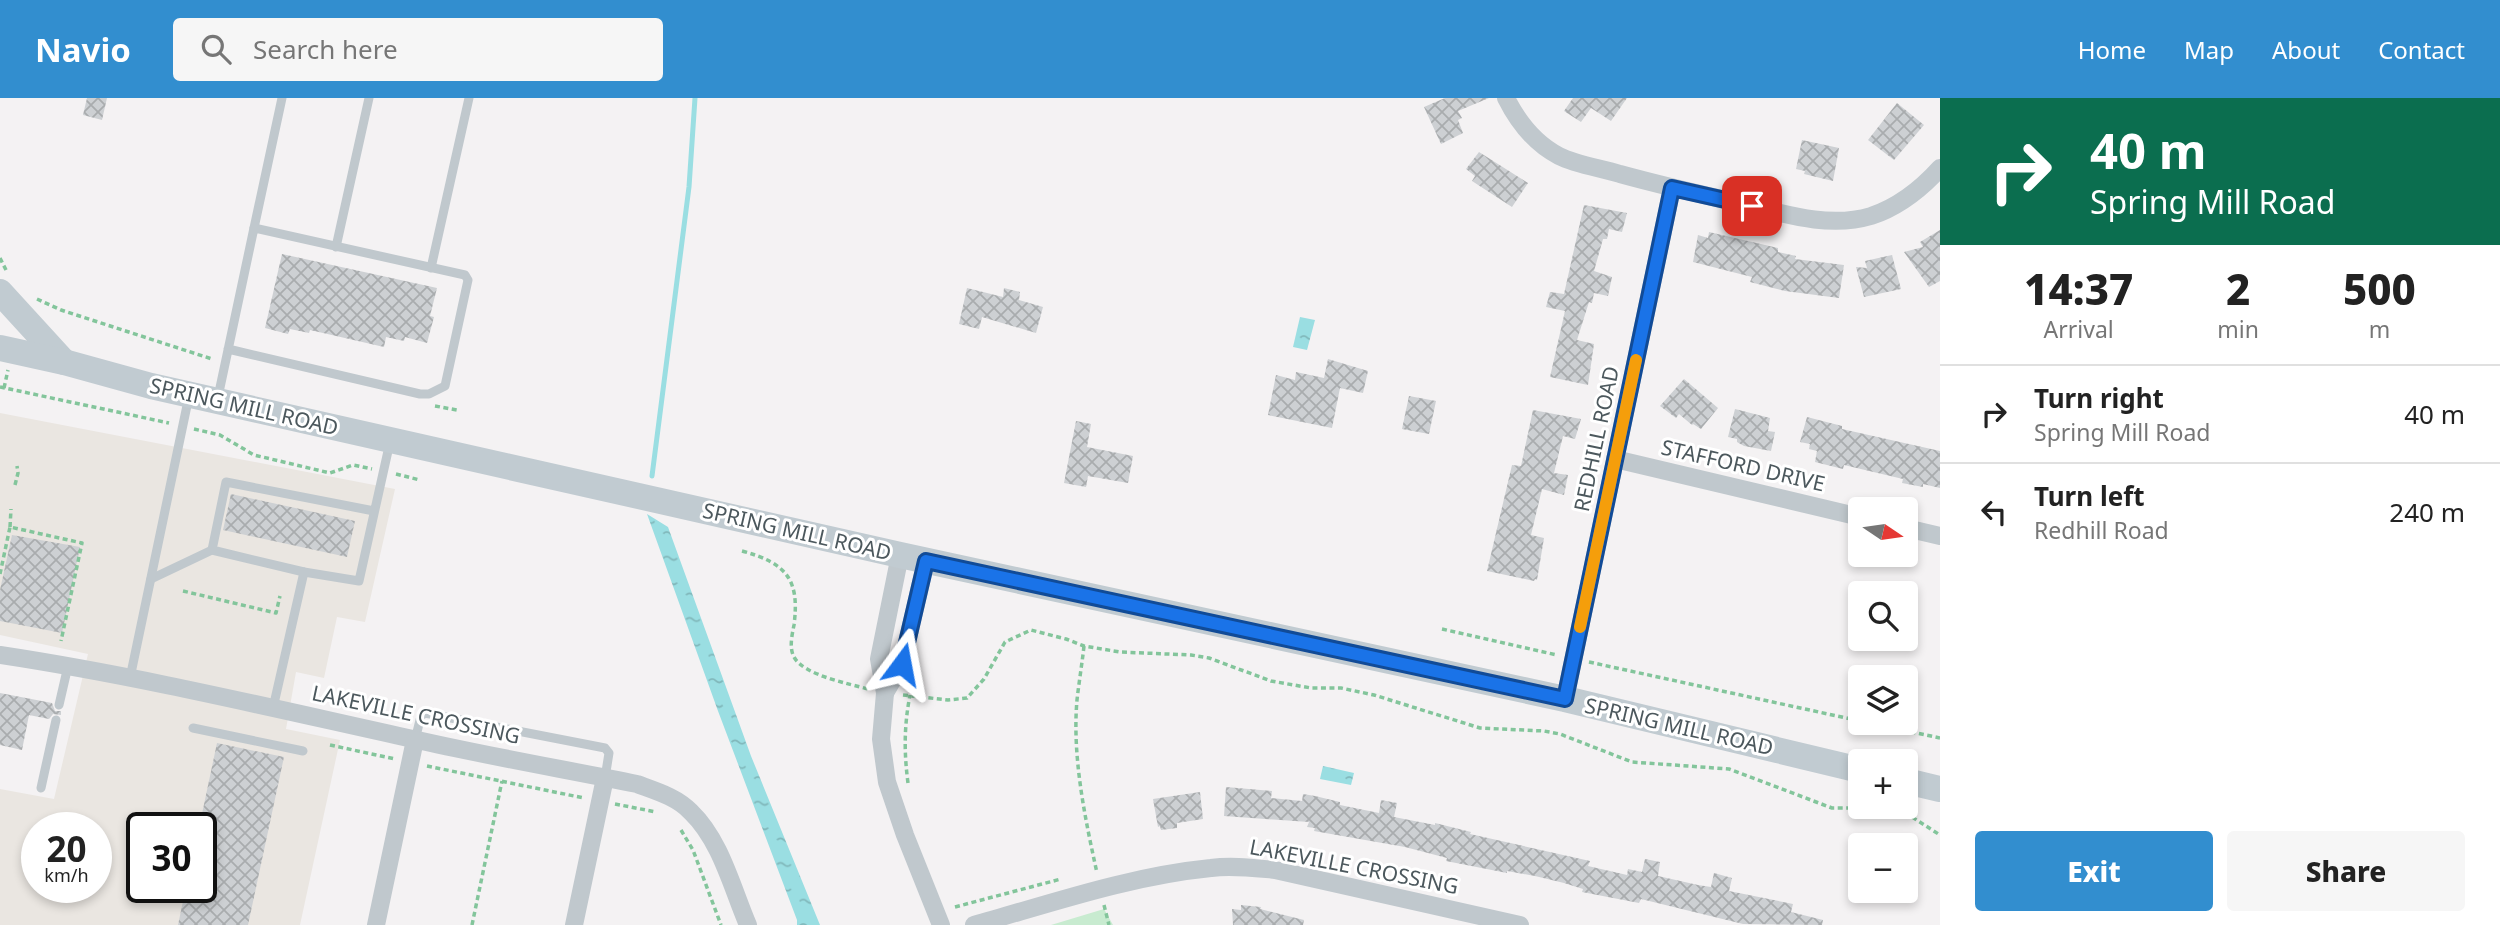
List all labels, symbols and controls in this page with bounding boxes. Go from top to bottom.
search box [173,18,663,81]
text: Navio [35,27,131,72]
icon: search [197,30,235,68]
text: Search here [253,31,398,67]
text: Home [2078,33,2146,66]
text: Map [2184,33,2234,66]
text: About [2272,33,2340,66]
text: Contact [2378,33,2465,66]
text: 40 m [2090,117,2207,183]
icon: right [1975,126,2066,217]
pin [1722,176,1782,236]
text: Spring Mill Road [2090,180,2336,223]
icon: arrive [1733,187,1771,225]
text: 14:37 [2024,260,2133,317]
text: 2 [2226,260,2250,317]
text: 500 [2343,260,2416,317]
text: Arrival [2044,313,2114,345]
text: min [2217,313,2259,345]
text: m [2369,313,2390,345]
street label: REDHILL ROAD [1567,363,1625,514]
street label: SPRING MILL ROAD [147,371,341,441]
text: Turn right [2034,380,2164,416]
icon: right [1975,395,2013,433]
text: 40 m [2404,396,2465,432]
text: Spring Mill Road [2034,416,2210,448]
street label: STAFFORD DRIVE [1659,433,1828,497]
text: Turn left [2034,478,2145,514]
icon: left [1975,493,2013,531]
text: 240 m [2389,494,2465,530]
street label: SPRING MILL ROAD [700,496,894,566]
north arrow [1848,497,1918,567]
map controls [1848,497,1918,903]
text: Redhill Road [2034,514,2169,546]
button: search [1848,581,1918,651]
position arrow [865,627,939,701]
button: layers [1848,665,1918,735]
street label: LAKEVILLE CROSSING [310,678,523,750]
street label: SPRING MILL ROAD [1582,691,1776,761]
button: + [1848,749,1918,819]
speed limit sign: 30 [126,812,217,903]
text: 20 [46,825,87,872]
button: Exit [1975,831,2213,911]
button: Share [2227,831,2465,911]
street label: LAKEVILLE CROSSING [1247,832,1461,900]
button: − [1848,833,1918,903]
text: km/h [44,863,89,887]

